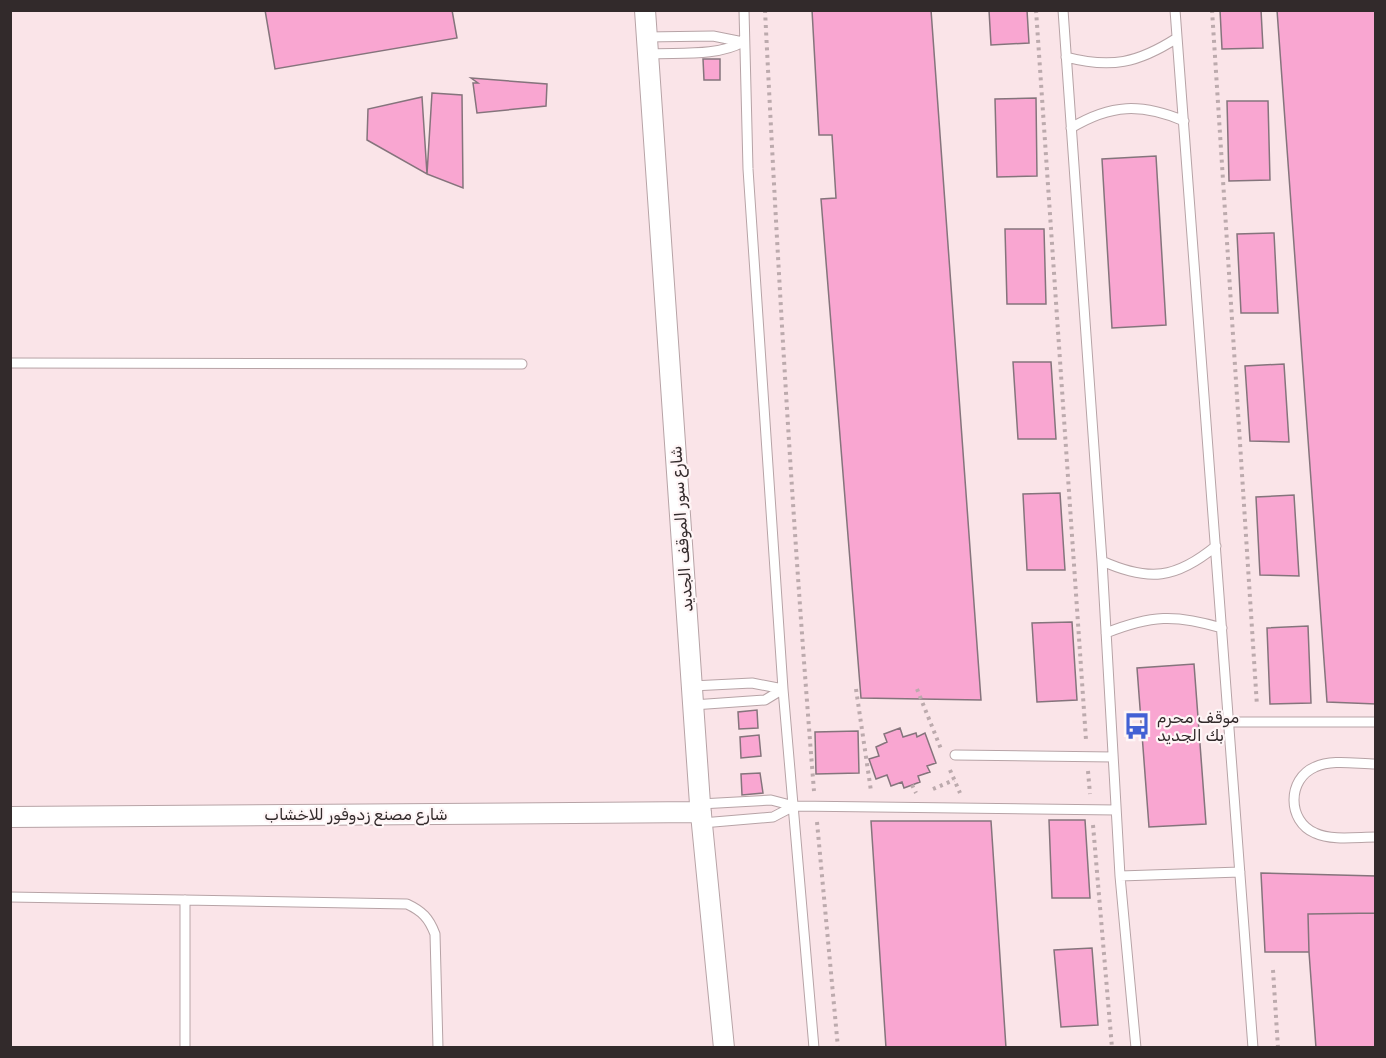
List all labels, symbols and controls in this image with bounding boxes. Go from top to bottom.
street label: شارع سور الموقف الجديد [666,445,699,613]
place label: موقف محرم بك الجديد [1157,708,1239,745]
bus stop icon: موقف محرم بك الجديد [1122,711,1152,741]
street label: شارع مصنع زدوفور للاخشاب [264,805,448,826]

